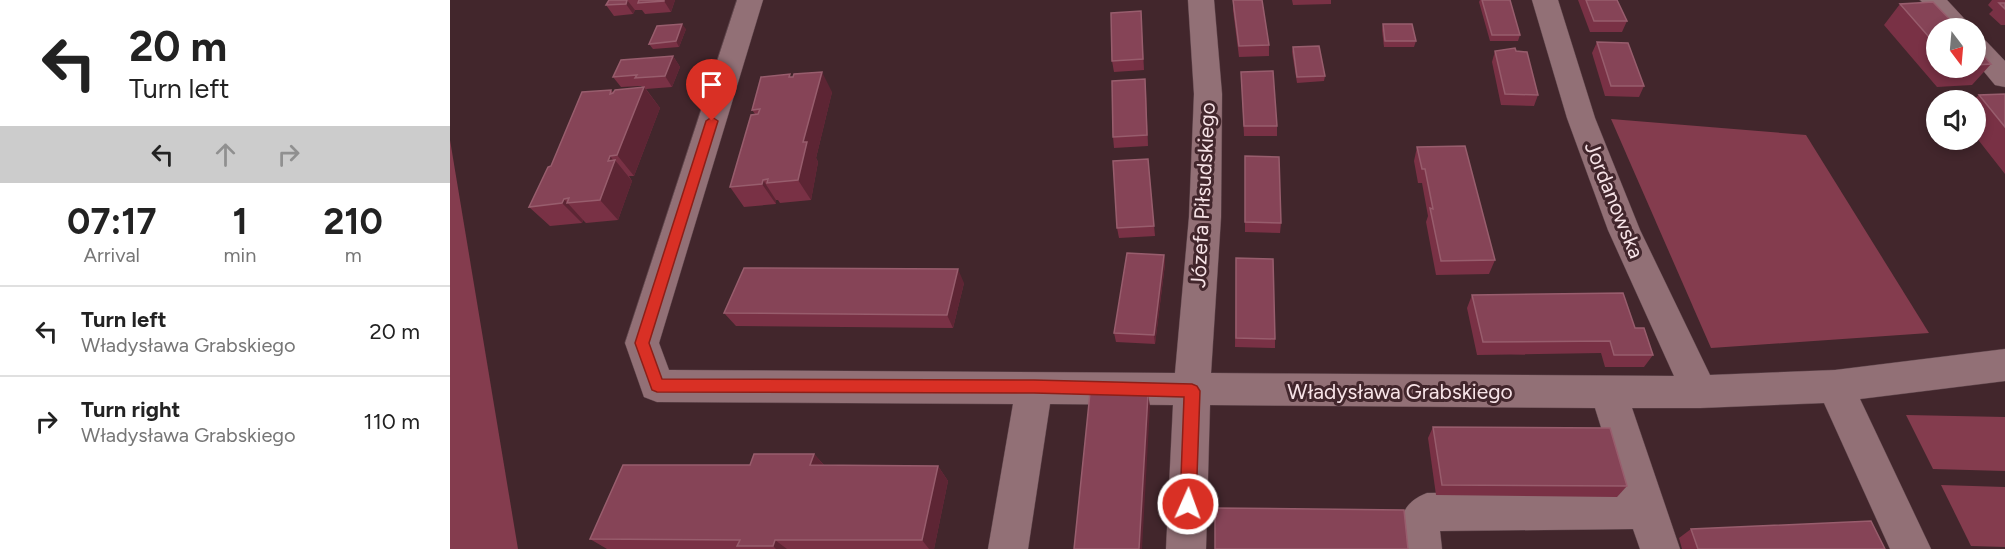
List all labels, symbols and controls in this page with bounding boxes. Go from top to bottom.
north arrow [1926,18,1986,78]
map controls [1926,18,1986,150]
text: 20 m [129,21,227,72]
icon: left [30,24,108,102]
pin [686,59,737,121]
icon: arrive [695,68,728,101]
text: Turn left [129,72,229,105]
button: sound [1926,90,1986,150]
street label: Józefa Piłsudskiego [1185,101,1220,288]
icon: left [146,138,179,171]
icon: ahead [209,138,242,171]
icon: right [272,138,305,171]
street label: Jordanowska [1580,138,1649,262]
text: 07:17 [67,200,156,243]
text: 1 [232,200,248,243]
text: 210 [324,200,383,243]
text: Arrival [84,243,140,267]
text: min [224,243,256,267]
text: m [345,243,362,267]
text: Turn left [81,306,167,333]
icon: left [30,315,63,348]
text: 20 m [369,318,420,345]
text: Władysława Grabskiego [81,333,296,357]
street label: Władysława Grabskiego [1287,379,1513,404]
text: Turn right [81,396,180,423]
icon: right [30,405,63,438]
text: 110 m [364,408,420,435]
text: Władysława Grabskiego [81,423,296,447]
position arrow [1156,472,1220,536]

